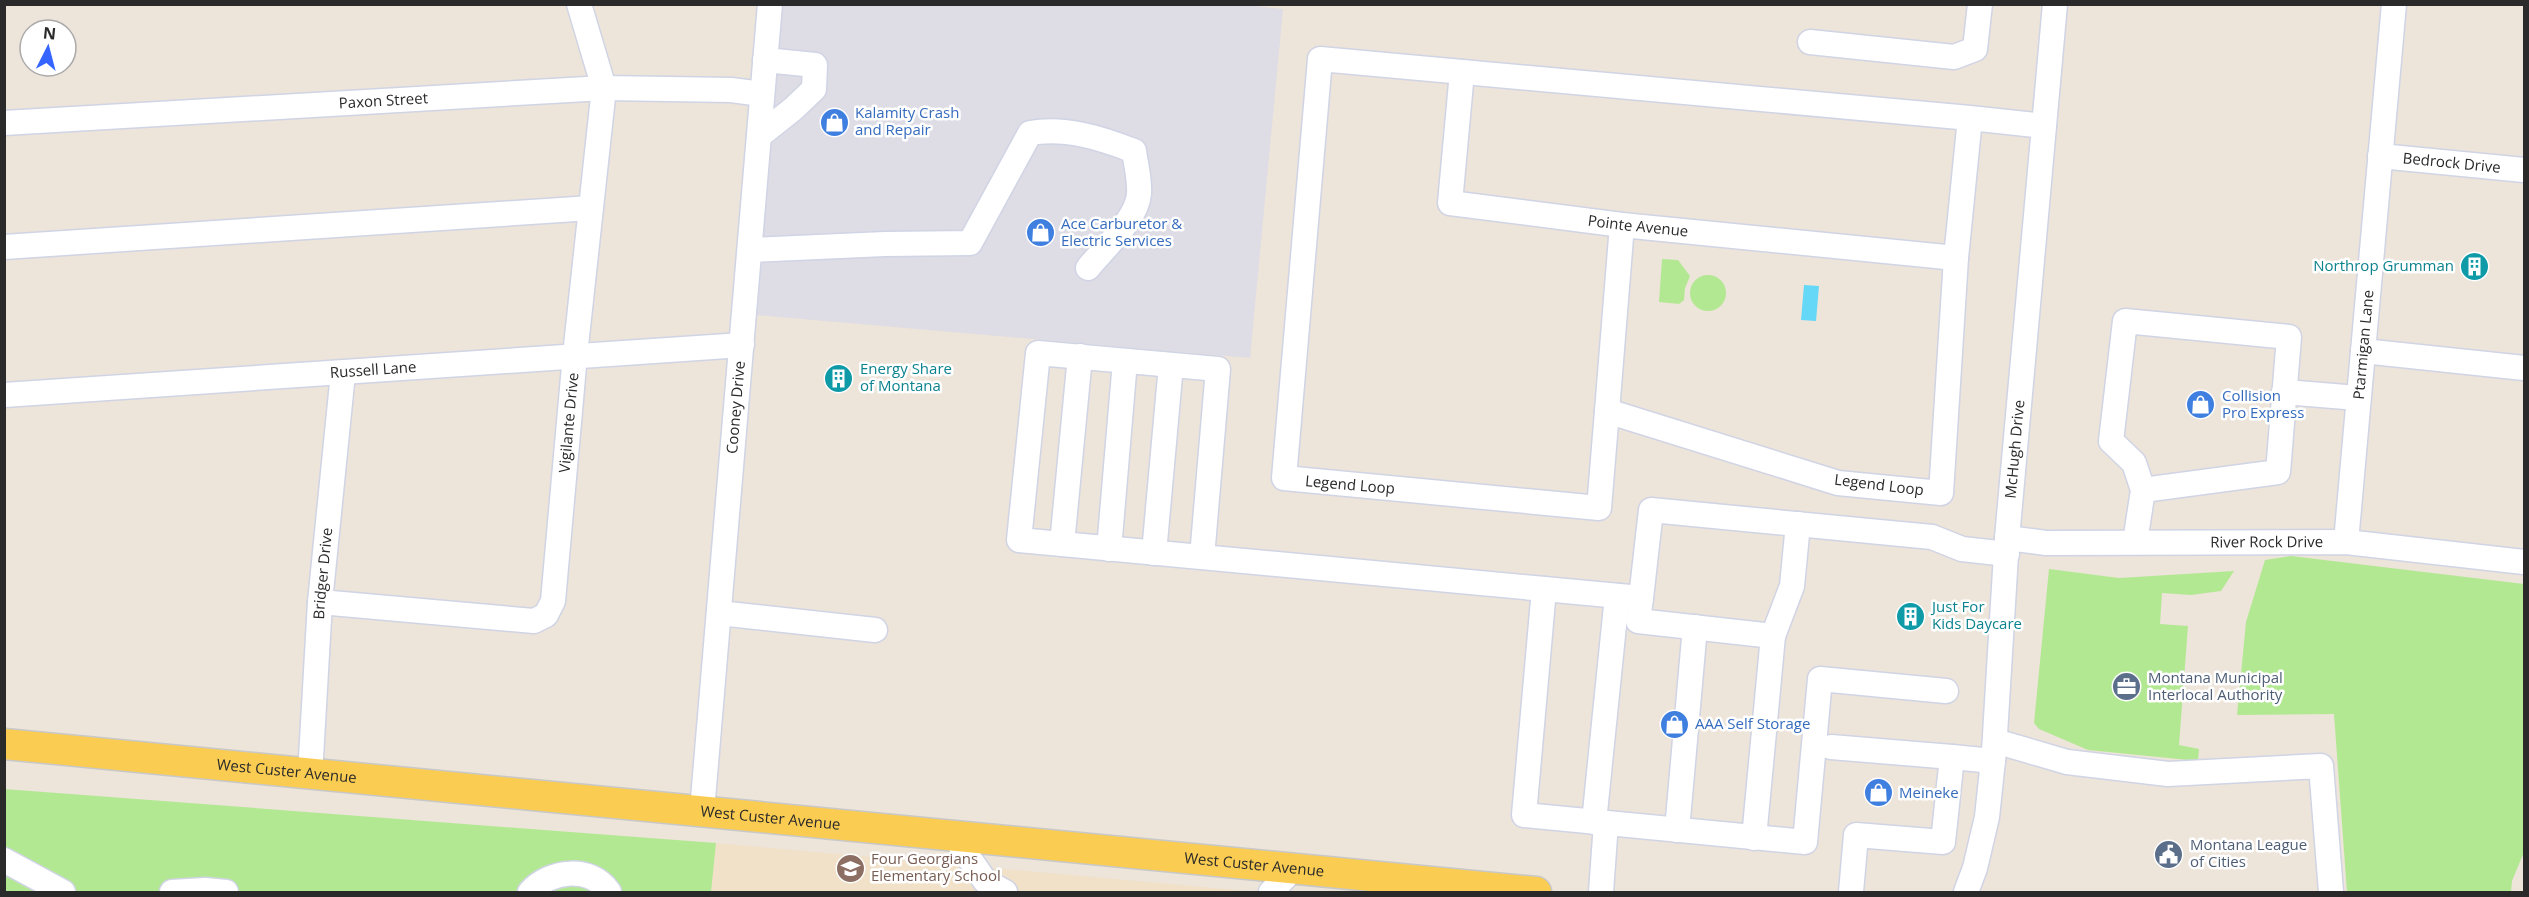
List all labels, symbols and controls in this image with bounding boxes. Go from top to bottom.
north arrow [18,18,78,78]
text: N [42,21,57,45]
street label: Paxon Street [338,87,428,112]
place label: Kalamity Crash and Repair [855,102,959,139]
shop icon: Kalamity Crash and Repair [818,106,850,138]
street label: Bedrock Drive [2402,147,2502,177]
street label: Pointe Avenue [1587,210,1689,241]
place label: Ace Carburetor & Electric Services [1061,213,1182,250]
shop icon: Ace Carburetor & Electric Services [1024,217,1056,249]
building icon: Northrop Grumman [2459,250,2491,282]
place label: Northrop Grumman [2313,255,2454,275]
street label: Ptarmigan Lane [2348,289,2377,400]
street label: Russell Lane [329,356,417,382]
place label: Energy Share of Montana [860,358,952,395]
street label: Cooney Drive [721,360,749,455]
building icon: Energy Share of Montana [823,362,855,394]
street label: Vigilante Drive [554,372,582,473]
place label: Collision Pro Express [2222,385,2304,422]
shop icon: Collision Pro Express [2185,389,2217,421]
street label: McHugh Drive [2000,399,2028,499]
street label: Legend Loop [1833,469,1925,499]
street label: Legend Loop [1304,470,1396,498]
street label: Bridger Drive [308,526,336,620]
street label: River Rock Drive [2210,531,2323,551]
place label: Just For Kids Daycare [1930,596,2022,633]
building icon: Just For Kids Daycare [1895,600,1927,632]
place label: Montana Municipal Interlocal Authority [2148,667,2283,704]
office icon: Montana Municipal Interlocal Authority [2111,671,2143,703]
shop icon: AAA Self Storage [1658,708,1690,740]
place label: AAA Self Storage [1695,713,1810,733]
street label: West Custer Avenue [216,754,358,787]
shop icon: Meineke [1862,777,1894,809]
place label: Meineke [1899,782,1959,802]
street label: West Custer Avenue [700,800,841,834]
place label: Montana League of Cities [2190,834,2307,871]
public building icon: Montana League of Cities [2153,838,2185,870]
street label: West Custer Avenue [1183,847,1325,880]
place label: Four Georgians Elementary School [871,848,1001,885]
school or university icon: Four Georgians Elementary School [834,852,866,884]

